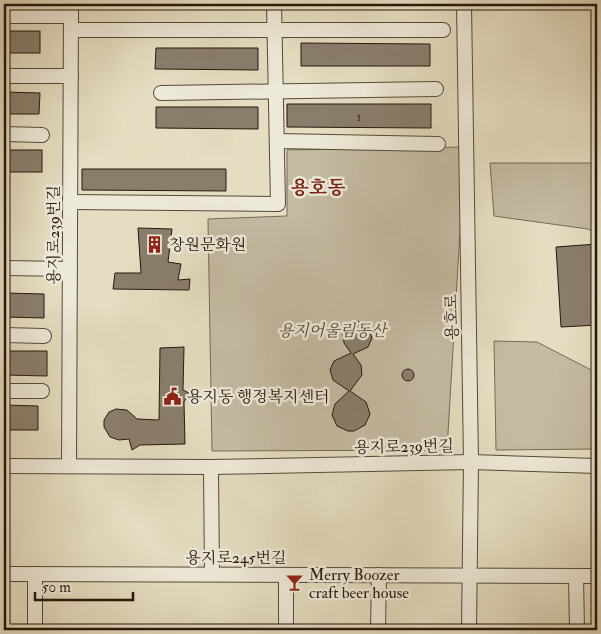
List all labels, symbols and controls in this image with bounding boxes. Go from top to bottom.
house number: 1 [357,108,362,125]
district label: 용호동 [290,176,346,200]
street label: 용지로239번길 [44,185,64,285]
building icon: 창원문화원 [145,234,165,254]
place label: 창원문화원 [169,235,246,255]
street label: 용호로 [442,293,462,340]
park label: 용지어울림동산 [278,321,389,341]
public building icon: 용지동 행정복지센터 [163,386,183,406]
place label: 용지동 행정복지센터 [187,387,329,407]
street label: 용지로239번길 [354,436,454,458]
street label: 용지로245번길 [185,548,287,568]
place label: Merry Boozer craft beer house [309,565,409,603]
scale bar [35,569,132,601]
bar icon: Merry Boozer craft beer house [285,573,305,593]
text: 50 m [42,578,71,597]

